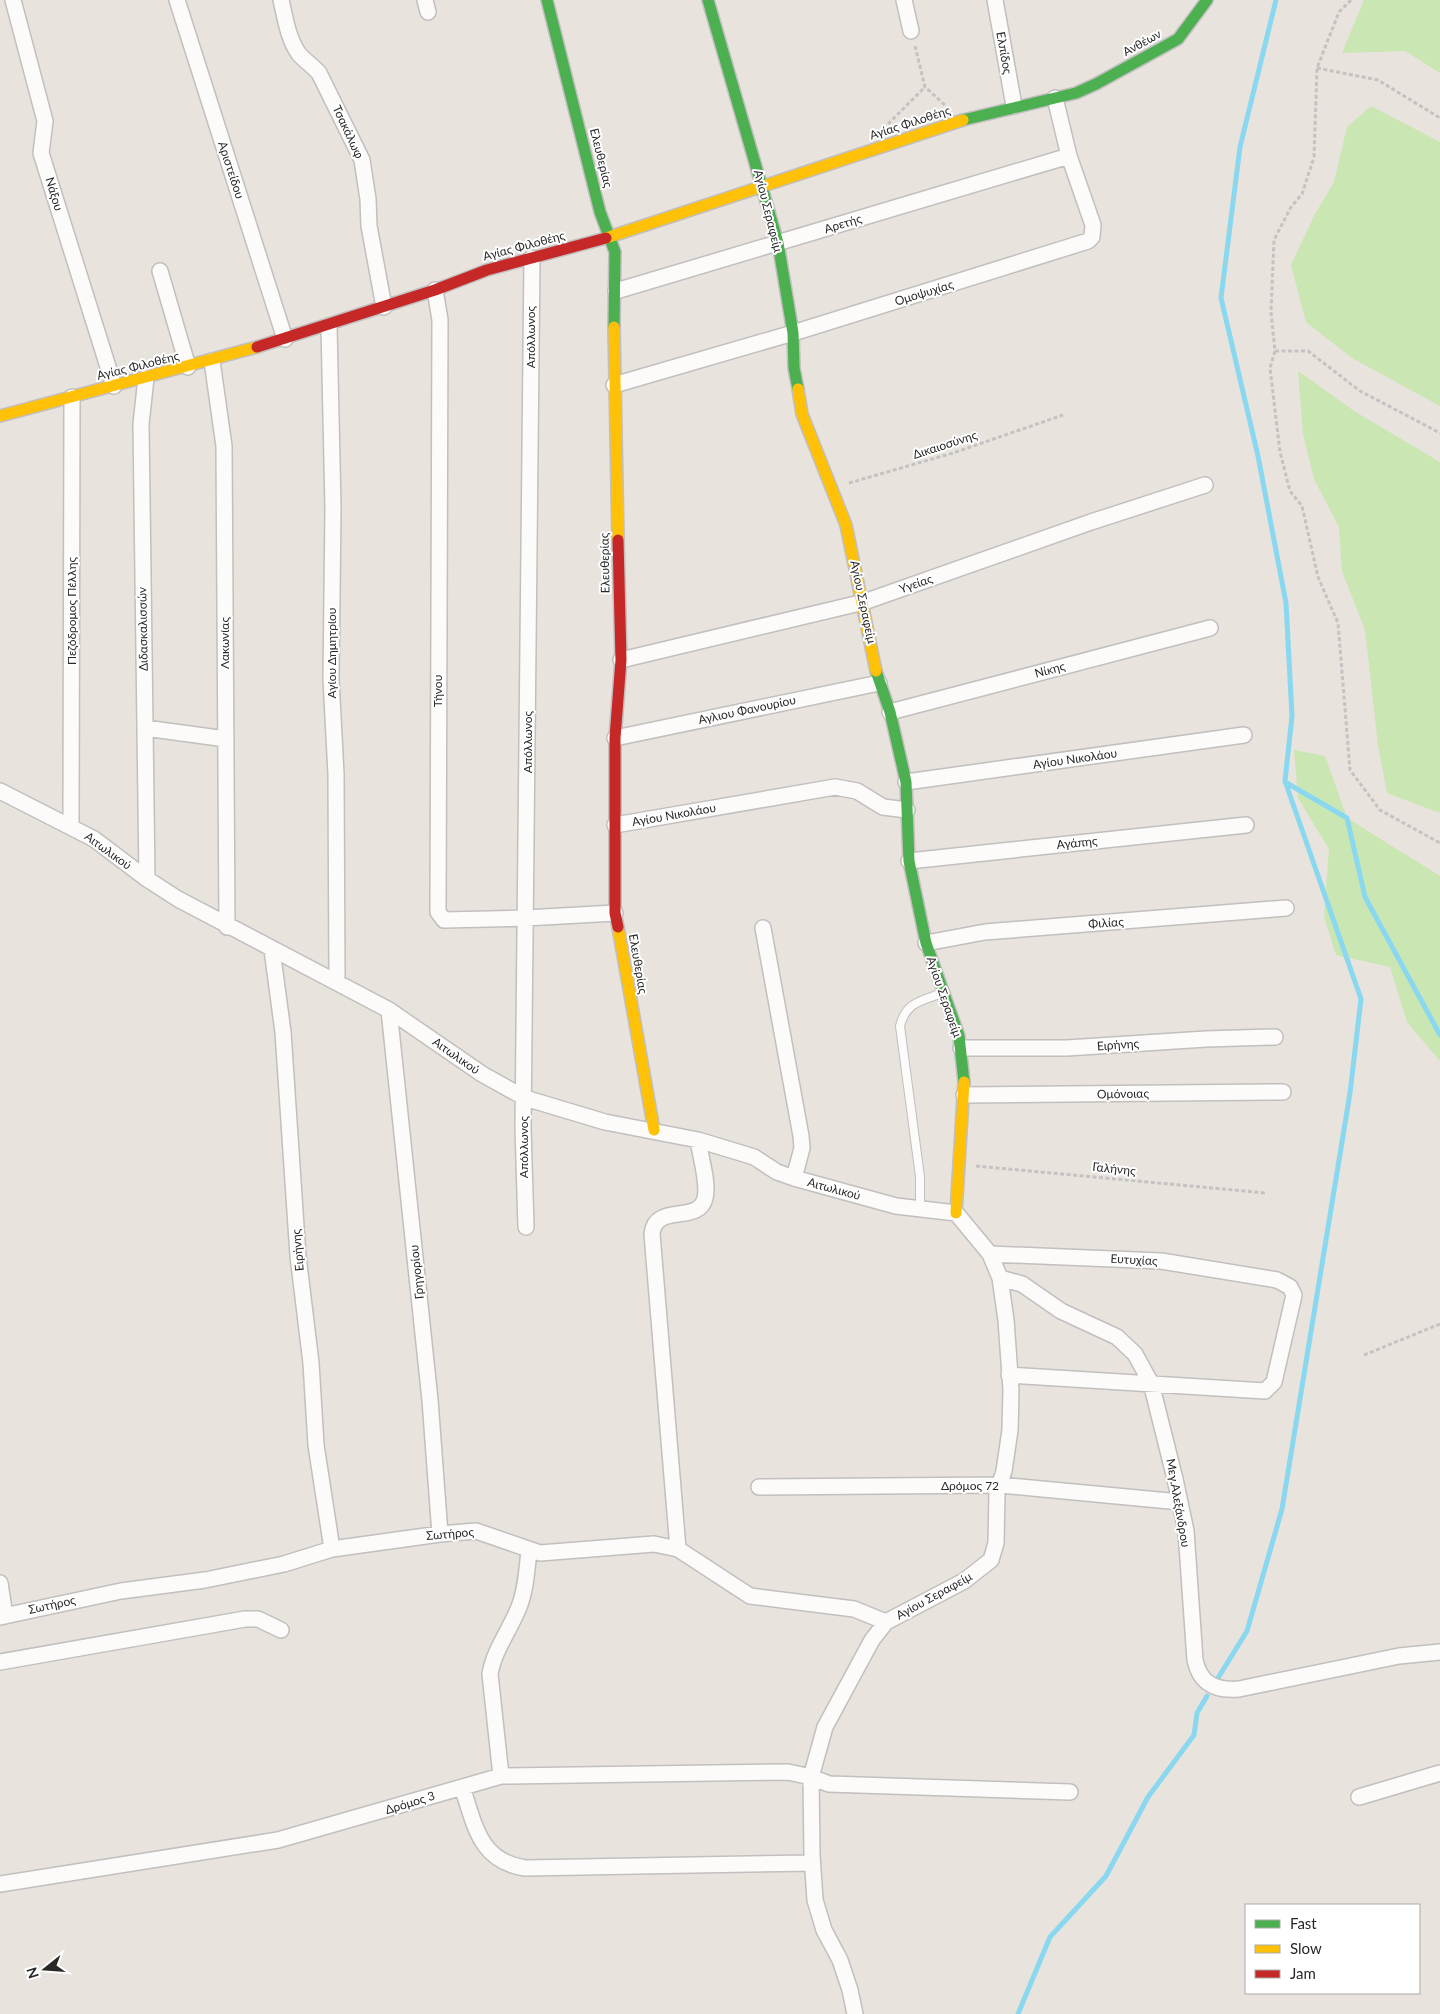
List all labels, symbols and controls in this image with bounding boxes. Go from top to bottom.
street label: Ανθέων [1120,26,1164,59]
street label: Ελπίδος [993,30,1016,76]
street label: Αγίας Φιλοθέης [867,102,953,143]
street label: Τσακάλωφ [330,103,367,161]
street label: Ελευθερίας [587,127,616,189]
street label: Αριστείδου [215,139,248,200]
street label: Αγίου Σεραφείμ [751,168,786,255]
street label: Νάξου [42,175,67,212]
street label: Αρετής [822,211,864,236]
street label: Αγίας Φιλοθέης [481,227,567,264]
street label: Ομοψυχίας [893,276,955,309]
street label: Απόλλωνος [523,305,538,368]
street label: Αγίας Φιλοθέης [95,348,181,383]
street label: Δικαιοσύνης [911,427,979,462]
street label: Ελευθερίας [596,532,613,593]
street label: Πεζόδρομος Πέλλης [64,557,79,665]
street label: Αγίου Σεραφείμ [847,559,880,646]
street label: Υγείας [897,571,935,596]
street label: Διδασκαλισσών [134,587,151,671]
street label: Αγίου Δημητρίου [324,608,339,698]
street label: Λακωνίας [217,617,232,669]
street label: Νίκης [1033,658,1067,681]
street label: Τήνου [430,675,445,707]
street label: Αγλιου Φανουρίου [697,692,797,727]
street label: Απόλλωνος [520,710,535,773]
street label: Αγίου Νικολάου [1032,745,1118,772]
street label: Αγίου Νικολάου [631,800,717,829]
street label: Αιτωλικού [82,829,135,873]
street label: Αγάπης [1056,833,1099,852]
street label: Φιλίας [1088,914,1125,931]
street label: Ελευθερίας [626,933,651,995]
street label: Αγίου Σεραφείμ [924,954,966,1040]
street label: Αιτωλικού [430,1034,483,1077]
street label: Ειρήνης [1096,1036,1140,1053]
street label: Ομόνοιας [1097,1086,1150,1101]
street label: Απόλλωνος [516,1115,531,1178]
street label: Γαλήνης [1092,1159,1137,1178]
street label: Αιτωλικού [806,1174,862,1203]
street label: Ειρήνης [288,1228,307,1272]
street label: Γρηγορίου [406,1244,427,1300]
street label: Ευτυχίας [1110,1251,1158,1268]
street label: Μεγ.Αλεξάνδρου [1163,1457,1194,1548]
street label: Δρόμος 72 [941,1478,999,1493]
street label: Σωτήρος [425,1524,475,1543]
street label: Αγίου Σεραφείμ [893,1568,975,1623]
street label: Σωτήρος [27,1592,77,1617]
street label: Δρόμος 3 [383,1788,437,1817]
legend [1245,1904,1420,1994]
text: Fast [1290,1914,1317,1932]
text: Slow [1290,1939,1322,1957]
north arrow [20,1944,70,1994]
text: Jam [1290,1964,1316,1982]
text: N [22,1965,42,1981]

